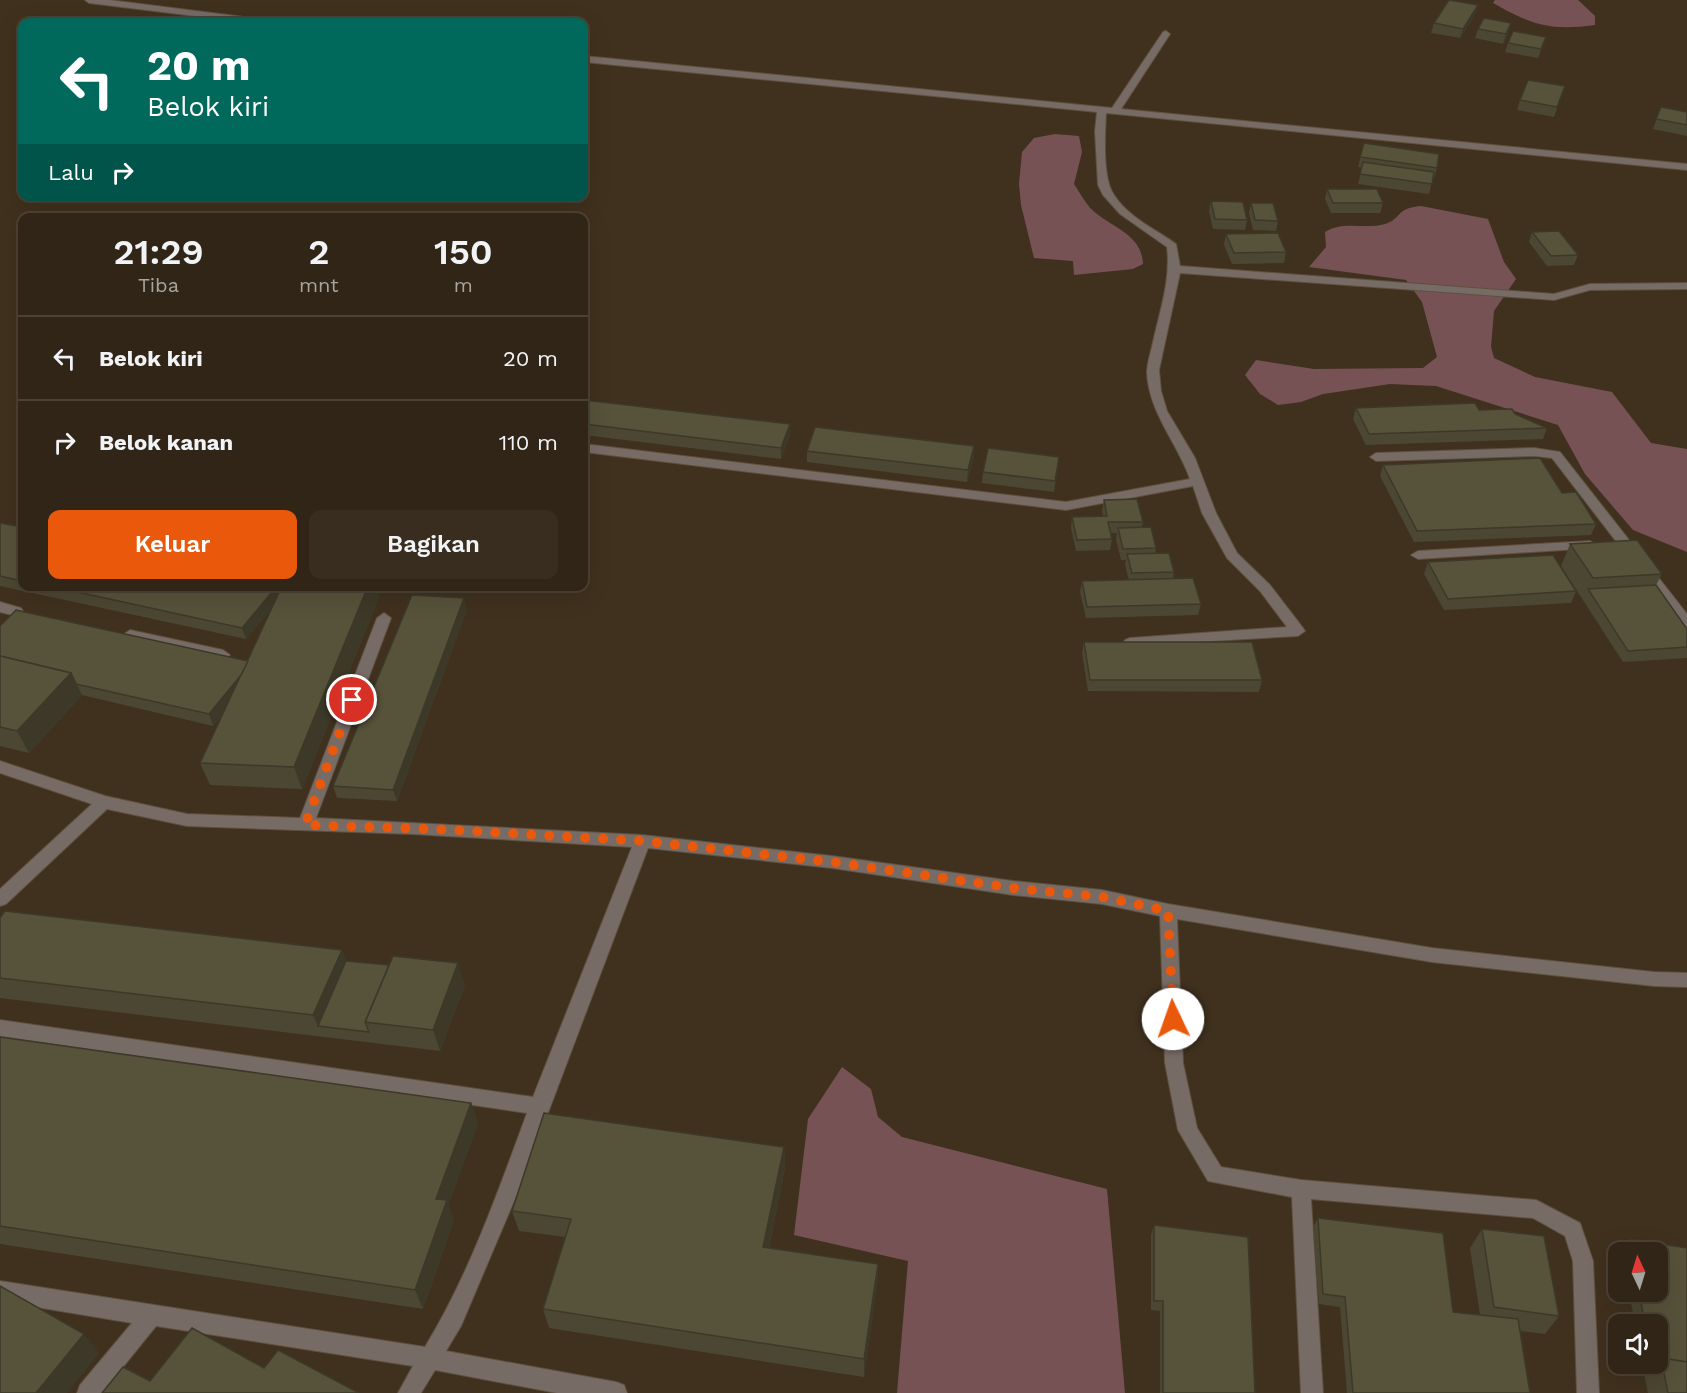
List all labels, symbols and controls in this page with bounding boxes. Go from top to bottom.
text: 20 m [147,41,251,90]
icon: left [48,42,126,120]
text: Belok kiri [147,91,269,123]
icon: right [106,156,139,189]
text: Lalu [48,160,94,185]
text: 21:29 [113,231,204,273]
text: 2 [308,231,330,273]
text: 150 [434,231,493,273]
text: Tiba [138,273,179,297]
text: mnt [299,273,339,297]
text: m [454,273,473,297]
icon: left [48,342,81,375]
text: Belok kiri [99,346,203,371]
text: 20 m [503,346,558,371]
icon: right [48,426,81,459]
text: Belok kanan [99,430,233,455]
text: 110 m [499,430,558,455]
button: Keluar [48,510,297,579]
button: Bagikan [309,510,558,579]
pin [326,674,377,725]
icon: arrive [335,683,368,716]
position arrow [1141,987,1205,1051]
north arrow [1608,1242,1668,1302]
map controls [1608,1242,1668,1374]
button: sound [1608,1314,1668,1374]

